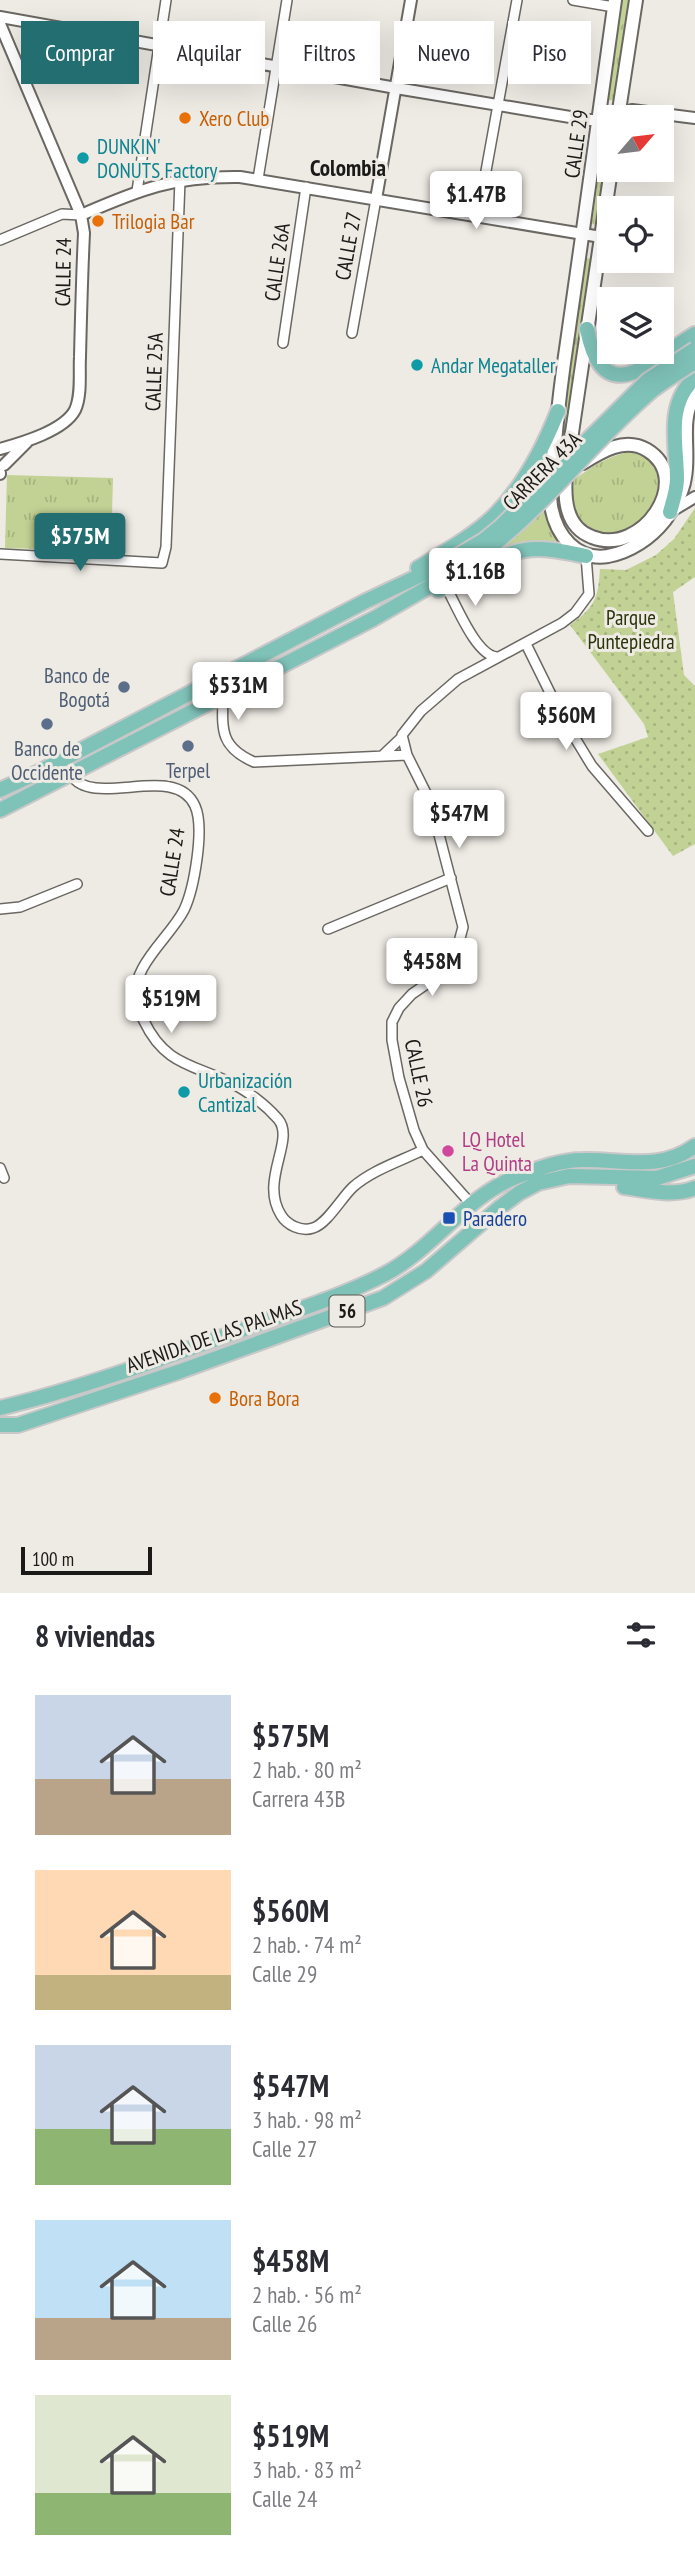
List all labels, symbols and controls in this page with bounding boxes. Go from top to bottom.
chip: Comprar [21,21,139,84]
chip: Alquilar [153,21,265,84]
chip: Filtros [279,21,380,84]
chip: Nuevo [394,21,494,84]
chip: Piso [508,21,591,84]
place label: Xero Club [199,105,269,132]
north arrow [597,105,674,182]
map controls [597,105,674,364]
street label: CALLE 29 [558,108,594,180]
marker: Xero Club [177,110,193,126]
place label: DUNKIN' DONUTS Factory [97,133,218,184]
marker: DUNKIN' DONUTS Factory [75,150,91,166]
district label: Colombia [310,153,386,182]
pin: $1.47B [419,172,533,231]
text: $1.47B [446,179,506,208]
button: locate [597,196,674,273]
place label: Trilogia Bar [112,208,195,235]
street label: CALLE 27 [329,210,367,282]
marker: Trilogia Bar [90,213,106,229]
street label: CALLE 26A [258,221,296,303]
street label: CALLE 24 [49,237,77,307]
button: layers [597,287,674,364]
street label: CALLE 25A [139,332,169,412]
place label: Andar Megataller [431,352,556,379]
marker: Andar Megataller [409,357,425,373]
street label: CARRERA 43A [497,426,587,516]
pin: $575M [31,514,129,573]
text: $575M [50,521,110,550]
pin: $1.16B [418,548,532,608]
text: $1.16B [445,556,505,585]
park label: Parque Puntepiedra [587,604,675,655]
place label: Banco de Bogotá [44,662,110,713]
pin: $531M [189,662,287,722]
text: $531M [208,670,268,699]
marker: Banco de Bogotá [116,679,132,695]
pin: $560M [517,692,615,752]
text: $560M [536,700,596,729]
marker: Banco de Occidente [39,716,55,732]
place label: Banco de Occidente [11,735,83,786]
marker: Terpel [180,738,196,754]
place label: Terpel [166,757,210,784]
pin: $547M [410,790,508,850]
text: $547M [429,798,489,827]
street label: CALLE 24 [153,825,191,898]
pin: $458M [383,939,481,998]
text: $458M [402,946,462,975]
pin: $519M [122,976,220,1035]
text: $519M [141,983,201,1012]
street label: CALLE 26 [399,1037,439,1109]
place label: Urbanización Cantizal [198,1067,292,1118]
marker: Urbanización Cantizal [176,1084,192,1100]
place label: LQ Hotel La Quinta [462,1126,532,1177]
marker: LQ Hotel La Quinta [440,1143,456,1159]
place label: Paradero [463,1205,527,1232]
marker: Paradero [441,1210,457,1226]
street label: AVENIDA DE LAS PALMAS [122,1293,306,1379]
road number: 56 [330,1296,364,1326]
place label: Bora Bora [229,1385,300,1412]
marker: Bora Bora [207,1390,223,1406]
scale bar [21,1544,152,1576]
text: 100 m [32,1547,74,1571]
text: 8 viviendas [35,1616,155,1655]
icon: filters [622,1616,660,1654]
text: $575M [252,1716,329,1755]
icon: home [91,1723,175,1807]
text: 2 hab. · 80 m² [252,1755,362,1784]
text: Carrera 43B [252,1784,345,1813]
text: $560M [252,1891,329,1930]
icon: home [91,1898,175,1982]
text: 2 hab. · 74 m² [252,1930,362,1959]
text: Calle 29 [252,1959,317,1988]
text: $547M [252,2066,329,2105]
icon: home [91,2073,175,2157]
text: 3 hab. · 98 m² [252,2105,362,2134]
text: Calle 27 [252,2134,317,2163]
text: $458M [252,2241,329,2280]
icon: home [91,2248,175,2332]
text: 2 hab. · 56 m² [252,2280,362,2309]
text: Calle 26 [252,2309,317,2338]
text: $519M [252,2416,329,2455]
icon: home [91,2423,175,2507]
text: 3 hab. · 83 m² [252,2455,362,2484]
text: Calle 24 [252,2484,317,2513]

